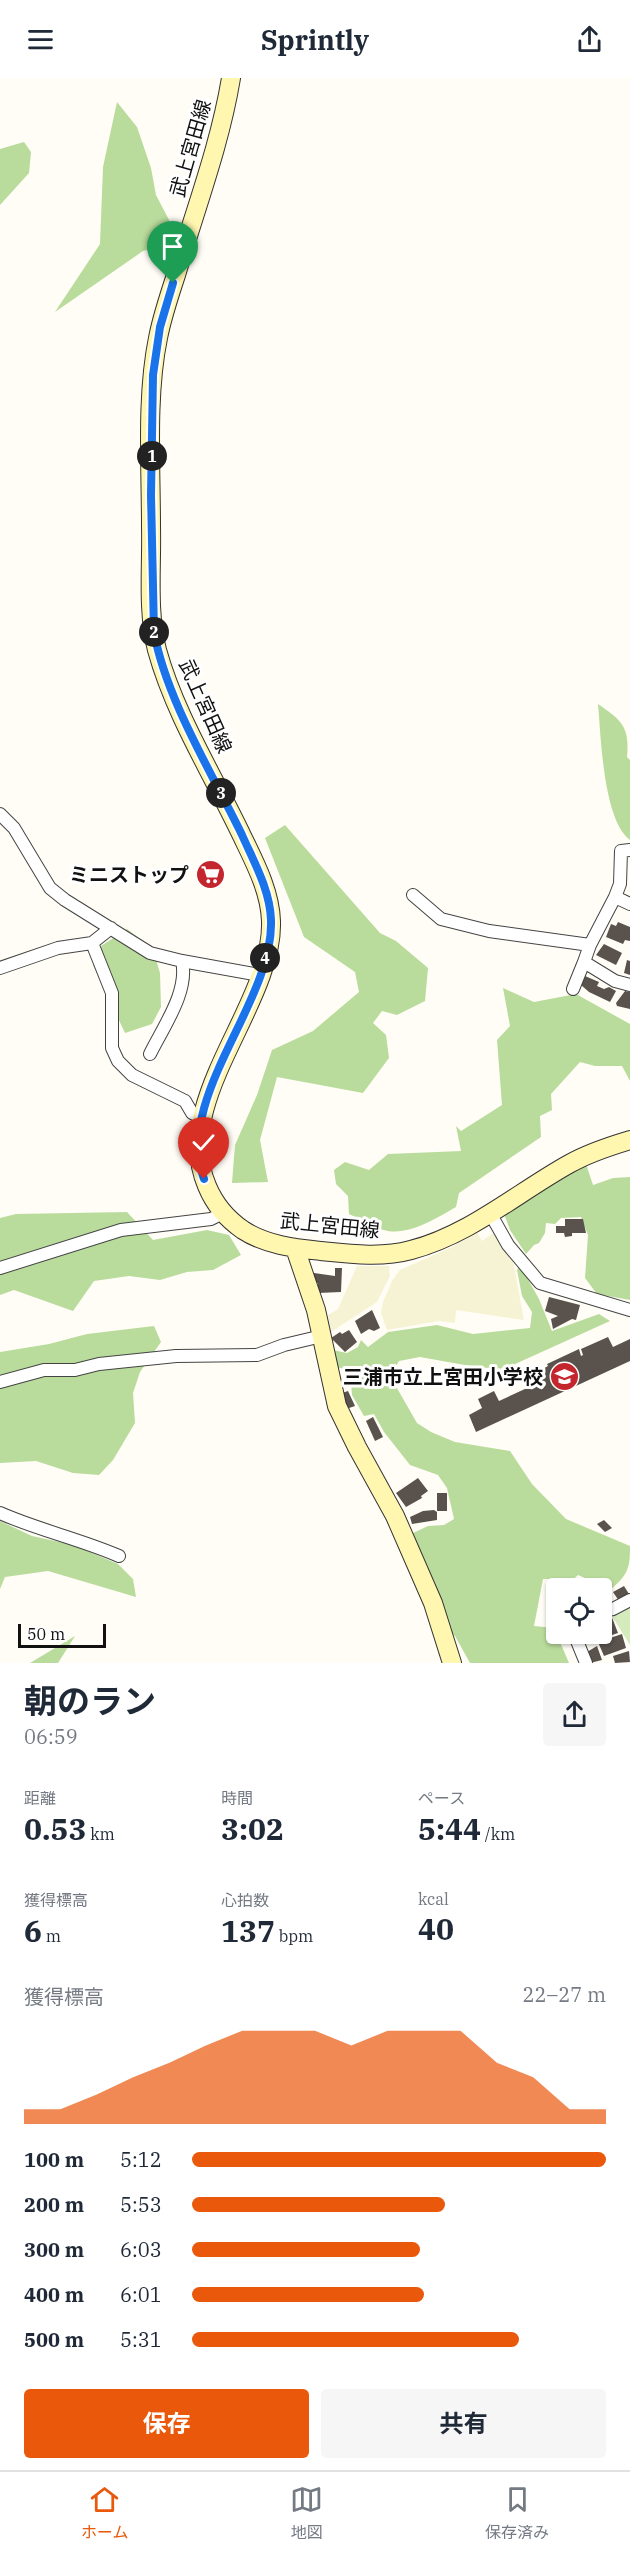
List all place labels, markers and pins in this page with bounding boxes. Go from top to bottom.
pin [147,221,198,283]
pin: 1 [137,441,167,471]
pin: 2 [139,617,169,647]
pin: 3 [206,778,236,808]
supermarket icon: ミニストップ [194,858,226,890]
place label: ミニストップ [69,861,189,888]
pin: 4 [250,943,280,973]
pin [178,1117,229,1179]
school or university icon: 三浦市立上宮田小学校 [548,1360,580,1392]
place label: 三浦市立上宮田小学校 [343,1363,543,1390]

